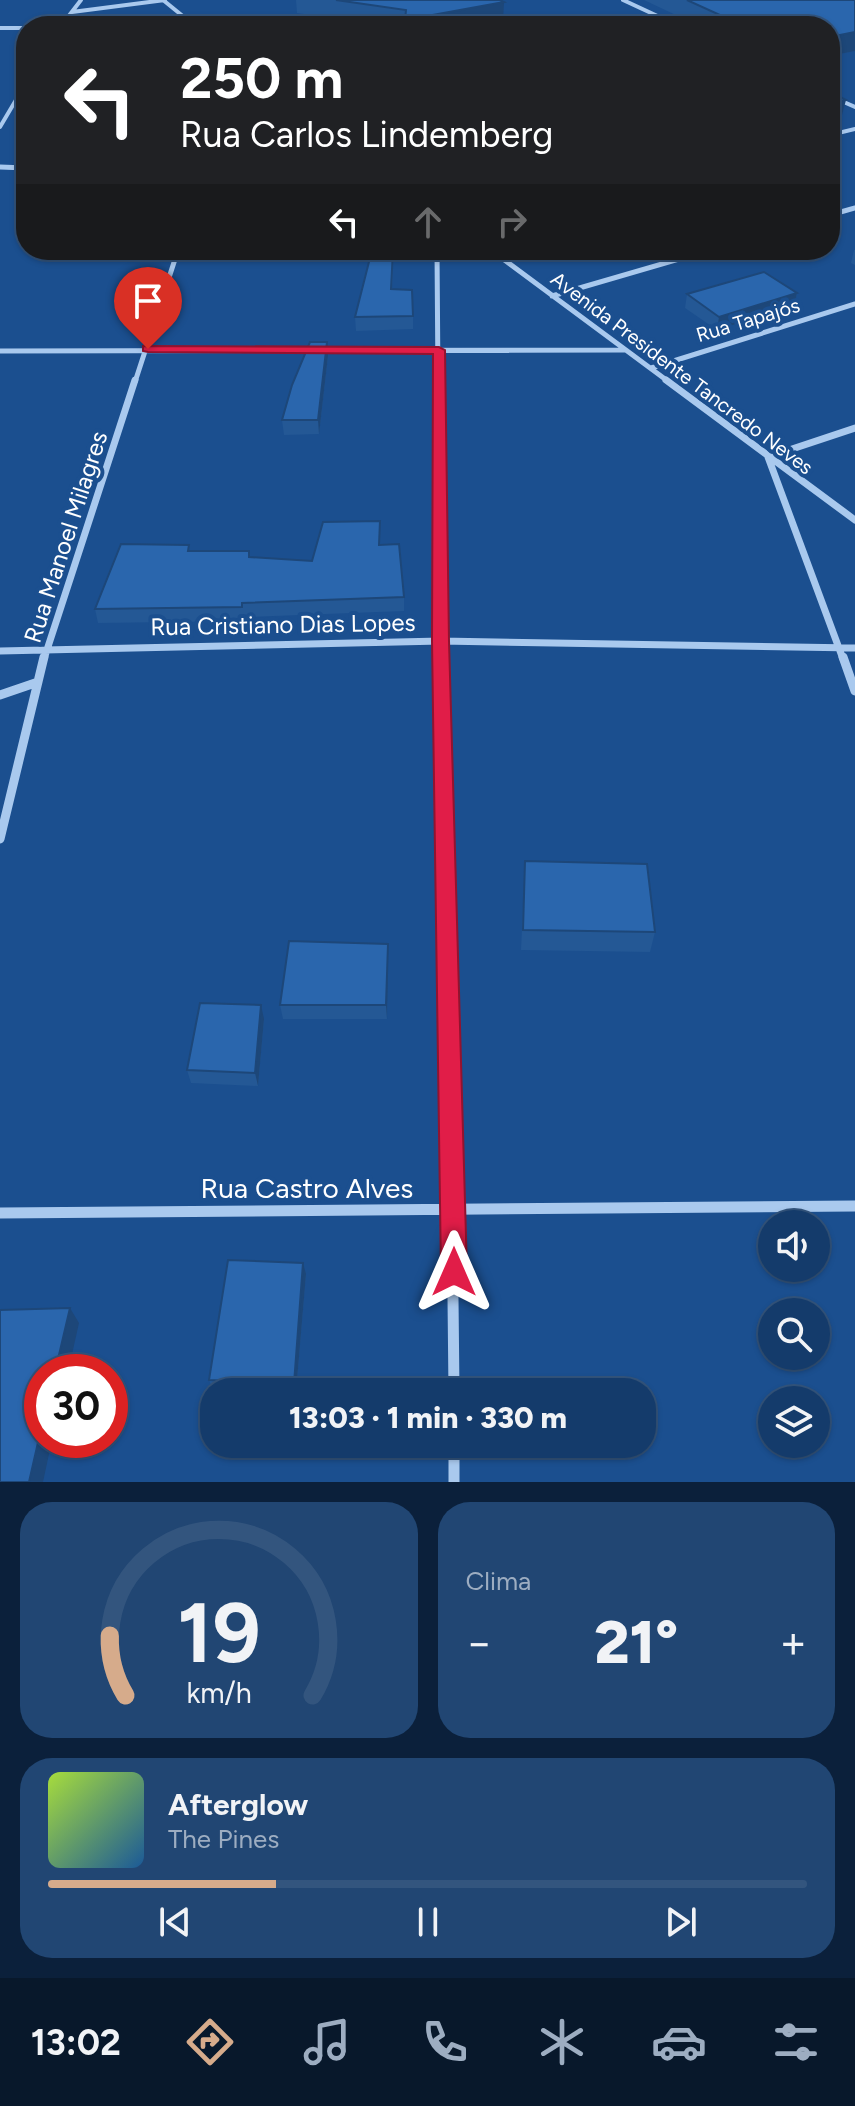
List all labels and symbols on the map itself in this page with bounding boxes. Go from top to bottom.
pin [114,267,182,349]
street label: Avenida Presidente Tancredo Neves [546,267,818,479]
street label: Rua Tapajós [693,293,803,347]
street label: Rua Manoel Milagres [18,427,113,646]
street label: Rua Cristiano Dias Lopes [150,608,416,641]
street label: Rua Castro Alves [201,1171,413,1205]
position arrow [412,1230,496,1314]
speed limit sign: 30 [24,1354,128,1458]

